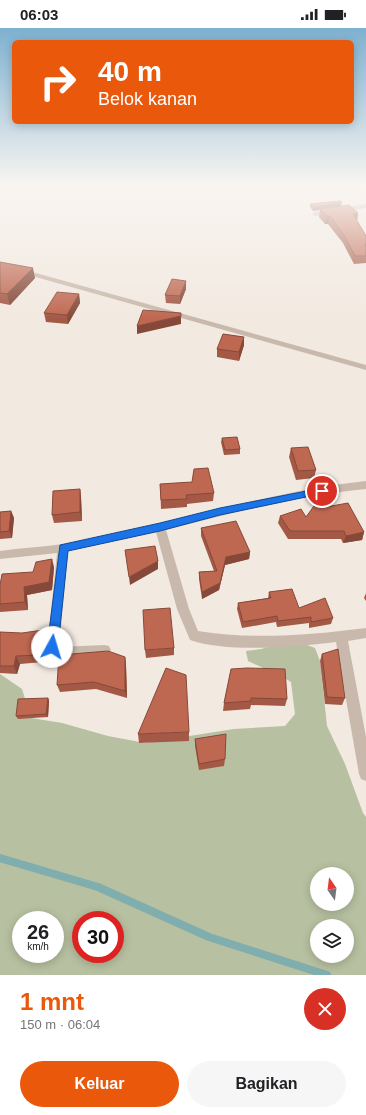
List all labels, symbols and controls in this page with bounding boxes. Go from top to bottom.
text: 06:03 [20,6,58,23]
icon: right [32,56,84,108]
text: 40 m [98,56,162,87]
text: Belok kanan [98,89,197,109]
pin [305,474,339,508]
icon: arrive [311,480,333,502]
position arrow [31,626,73,668]
north arrow [310,867,354,911]
map controls [310,867,354,963]
speed limit sign: 30 [72,911,124,963]
button: layers [310,919,354,963]
text: 26 [27,921,49,943]
text: km/h [27,941,49,952]
text: 1 mnt [20,988,84,1015]
button: close [304,988,346,1030]
text: 150 m · 06:04 [20,1017,100,1032]
button: Keluar [20,1061,179,1107]
button: Bagikan [187,1061,346,1107]

